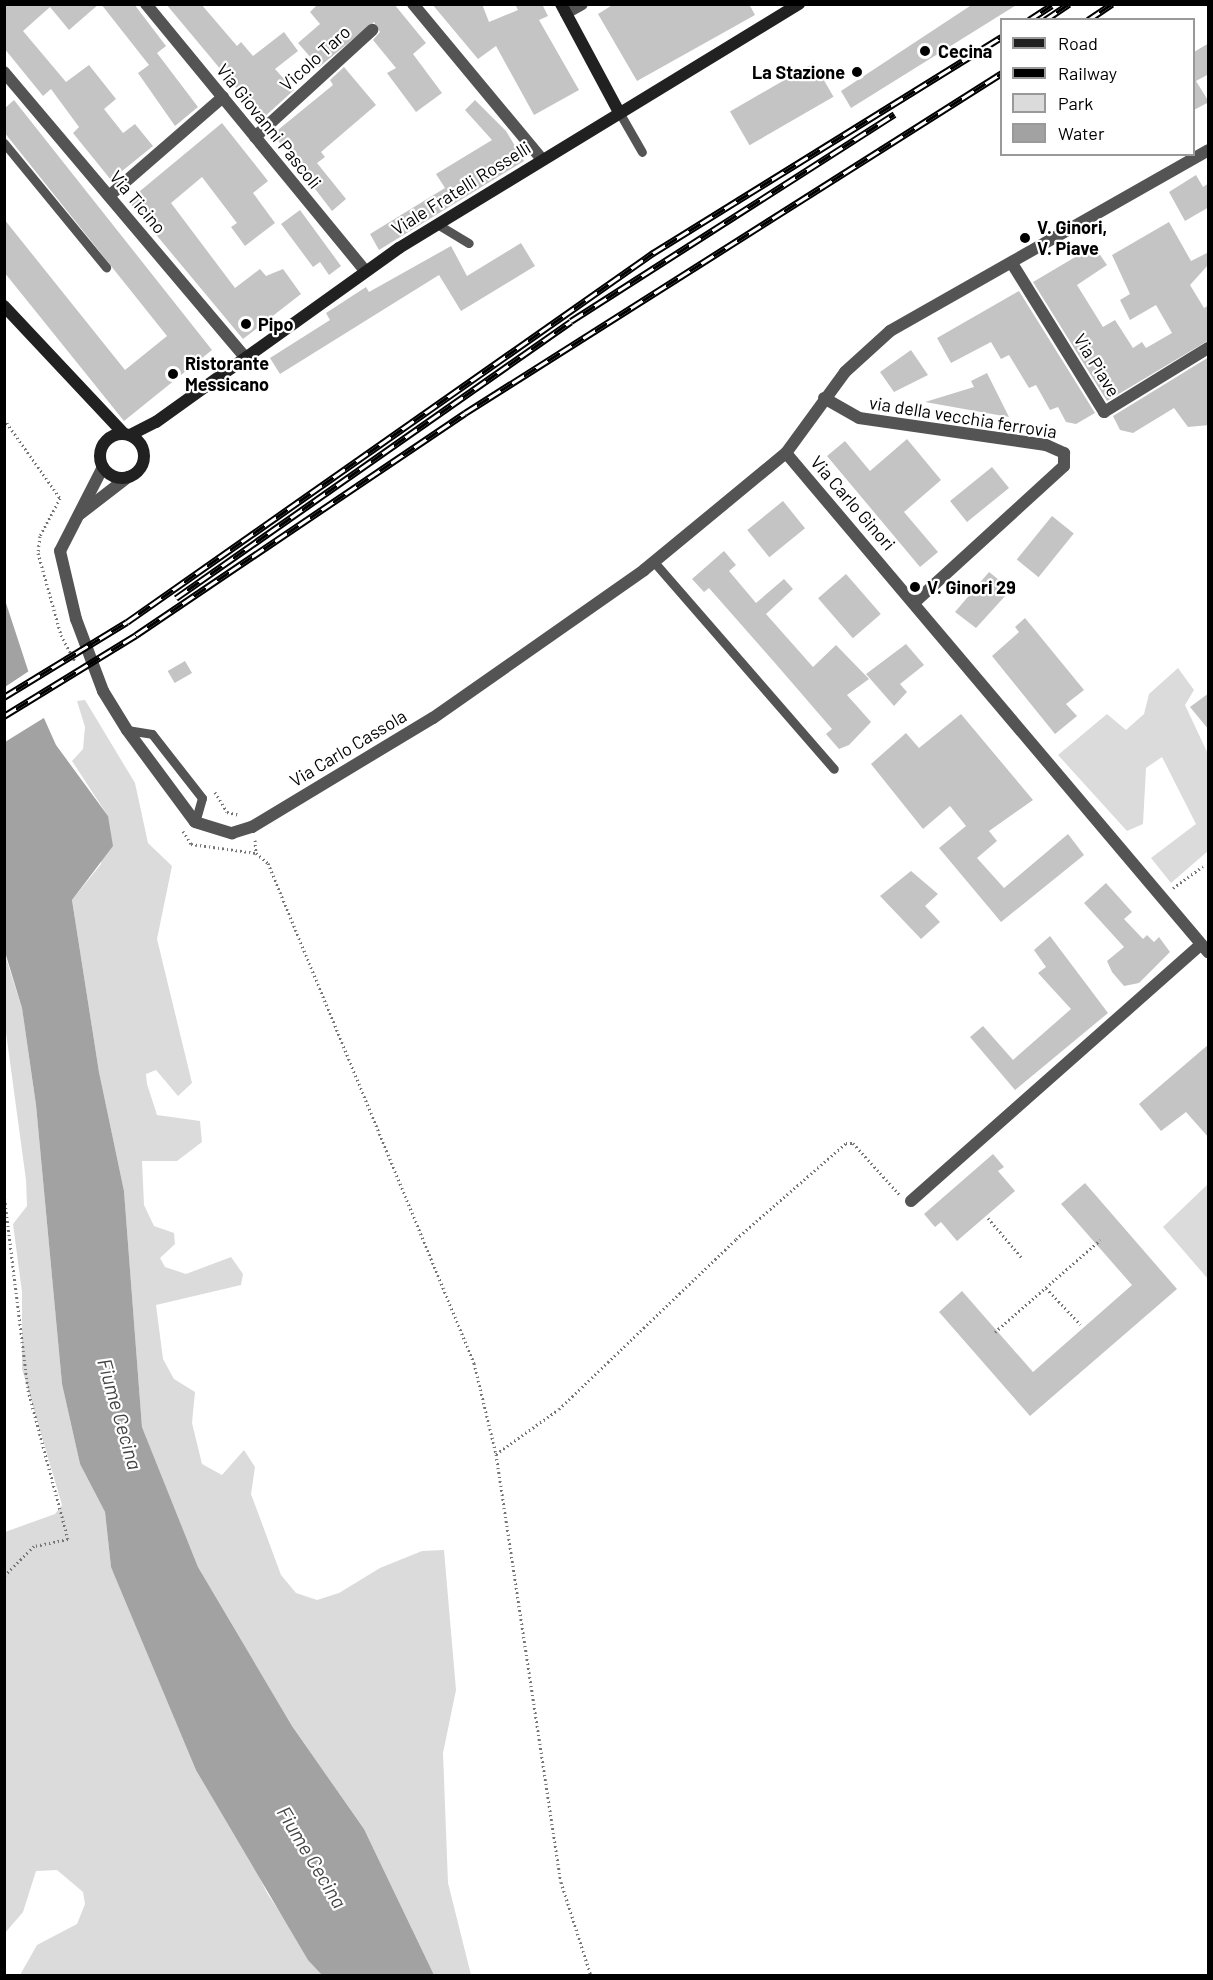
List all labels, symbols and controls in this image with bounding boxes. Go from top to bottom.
legend [1000,18,1195,156]
street label: Vicolo Taro [275,21,355,95]
text: Road [1058,32,1098,54]
place label: Cecina [938,40,992,62]
marker: Cecina [916,42,934,60]
street label: Via Giovanni Pascoli [212,59,326,193]
place label: La Stazione [752,61,845,83]
text: Railway [1058,62,1117,84]
marker: La Stazione [850,65,864,79]
text: Park [1058,92,1093,114]
text: Water [1058,122,1105,144]
street label: Viale Fratelli Rosselli [387,136,535,240]
street label: Via Ticino [105,166,171,238]
place label: V. Ginori, V. Piave [1037,217,1107,260]
marker: V. Ginori, V. Piave [1018,231,1032,245]
place label: Pipo [258,313,294,335]
marker: Pipo [239,317,253,331]
street label: Via Piave [1069,330,1125,400]
place label: Ristorante Messicano [185,353,269,395]
marker: Ristorante Messicano [166,367,180,381]
street label: via della vecchia ferrovia [867,391,1059,443]
street label: Via Carlo Ginori [806,451,900,555]
place label: V. Ginori 29 [927,576,1016,598]
marker: V. Ginori 29 [908,580,922,594]
street label: Via Carlo Cassola [286,705,410,791]
water label: Fiume Cecina [93,1356,147,1472]
water label: Fiume Cecina [272,1802,352,1912]

